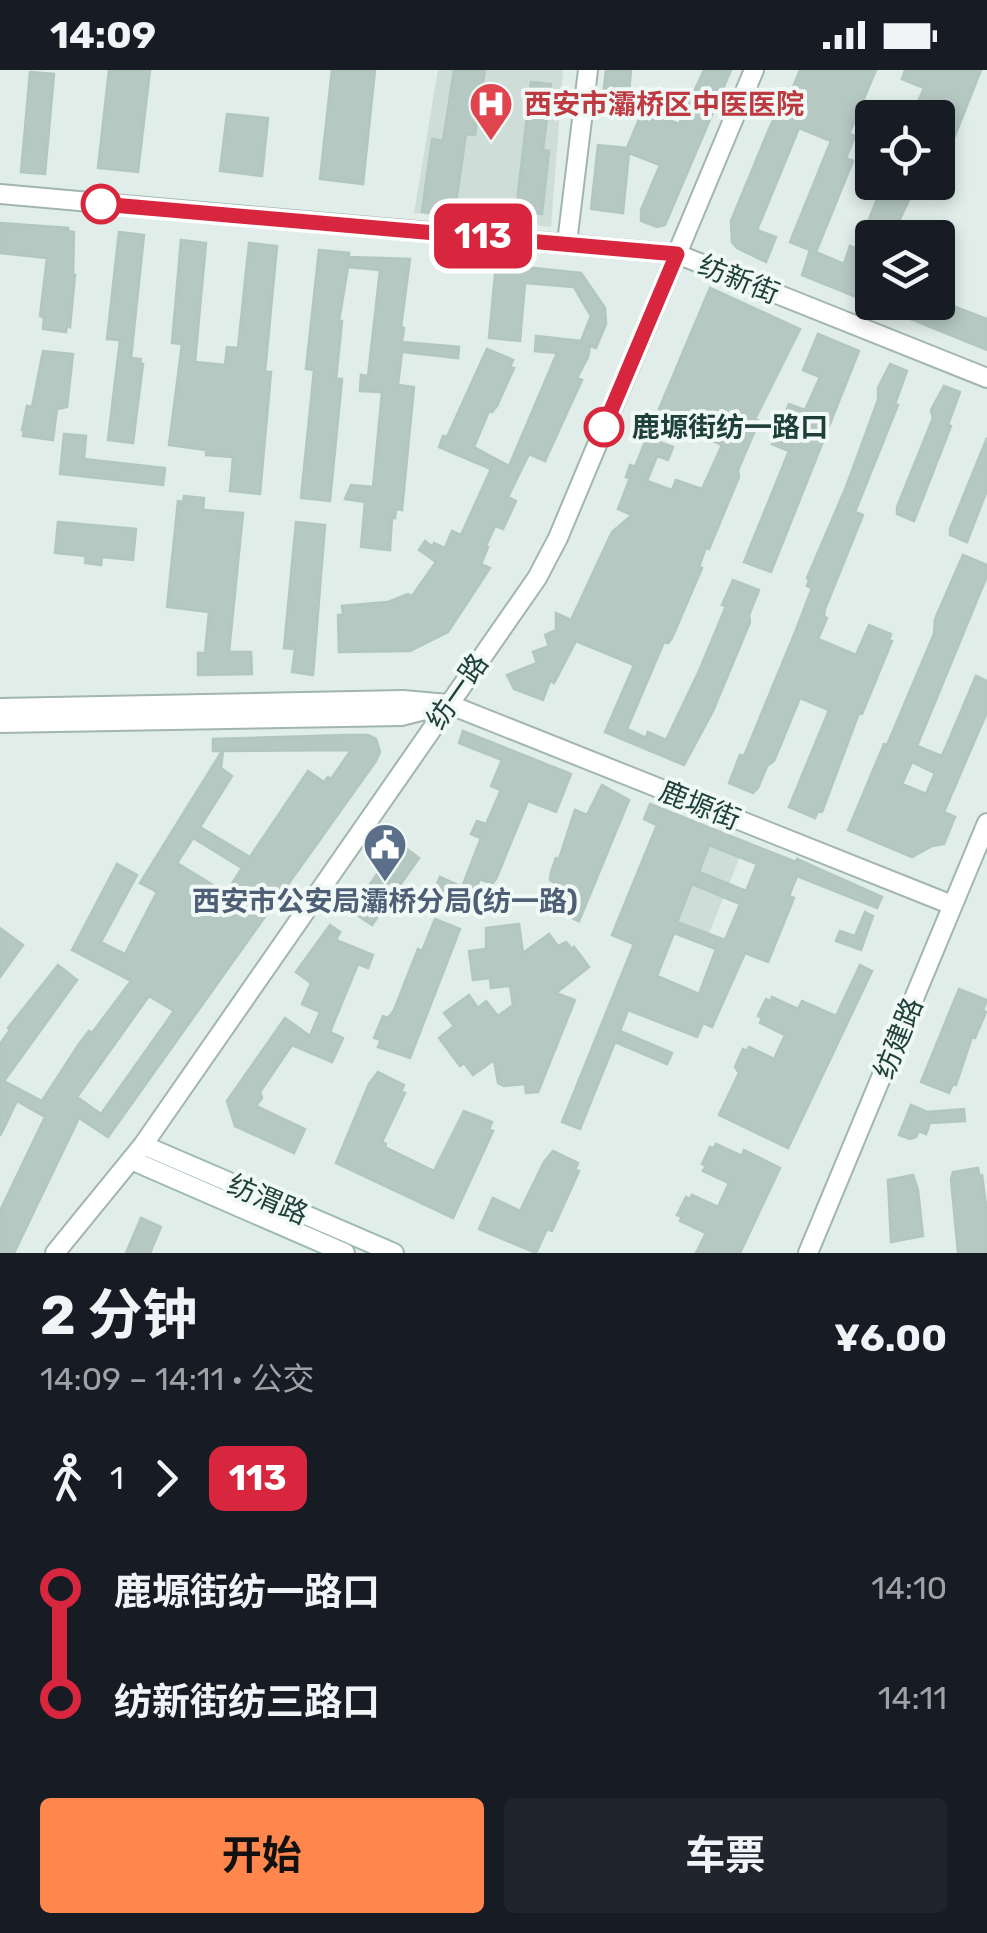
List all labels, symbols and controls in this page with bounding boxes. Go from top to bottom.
text: 14:09 [50,12,156,58]
hospital icon: 西安市灞桥区中医医院 [468,81,514,142]
place label: 西安市灞桥区中医医院 [524,88,804,121]
map controls [855,100,955,320]
button: locate [855,100,955,200]
unlabelled marker [82,185,120,223]
line badge: 113 [426,204,540,268]
text: 113 [454,215,512,257]
button: layers [855,220,955,320]
street label: 纺新街 [694,248,784,310]
marker: 鹿塬街纺一路口 [585,408,623,446]
place label: 鹿塬街纺一路口 [632,411,828,444]
street label: 纺一路 [420,647,495,735]
street label: 鹿塬街 [655,774,745,836]
public building icon: 西安市公安局灞桥分局(纺一路) [362,822,408,883]
place label: 西安市公安局灞桥分局(纺一路) [192,885,578,918]
street label: 纺建路 [867,993,929,1083]
street label: 纺渭路 [223,1168,313,1231]
text: 2 分钟 [40,1283,197,1348]
text: ¥6.00 [834,1315,947,1361]
text: 14:09 – 14:11 · 公交 [40,1360,315,1398]
icon: walk [40,1451,95,1506]
icon: forward [139,1451,194,1506]
text: 113 [229,1457,287,1499]
text: 1 [110,1459,124,1497]
text: 鹿塬街纺一路口 [114,1569,380,1615]
text: 14:10 [871,1569,947,1607]
text: 纺新街纺三路口 [114,1679,380,1725]
text: 14:11 [878,1679,947,1717]
button: 开始 [40,1798,484,1913]
button: 车票 [504,1798,947,1913]

